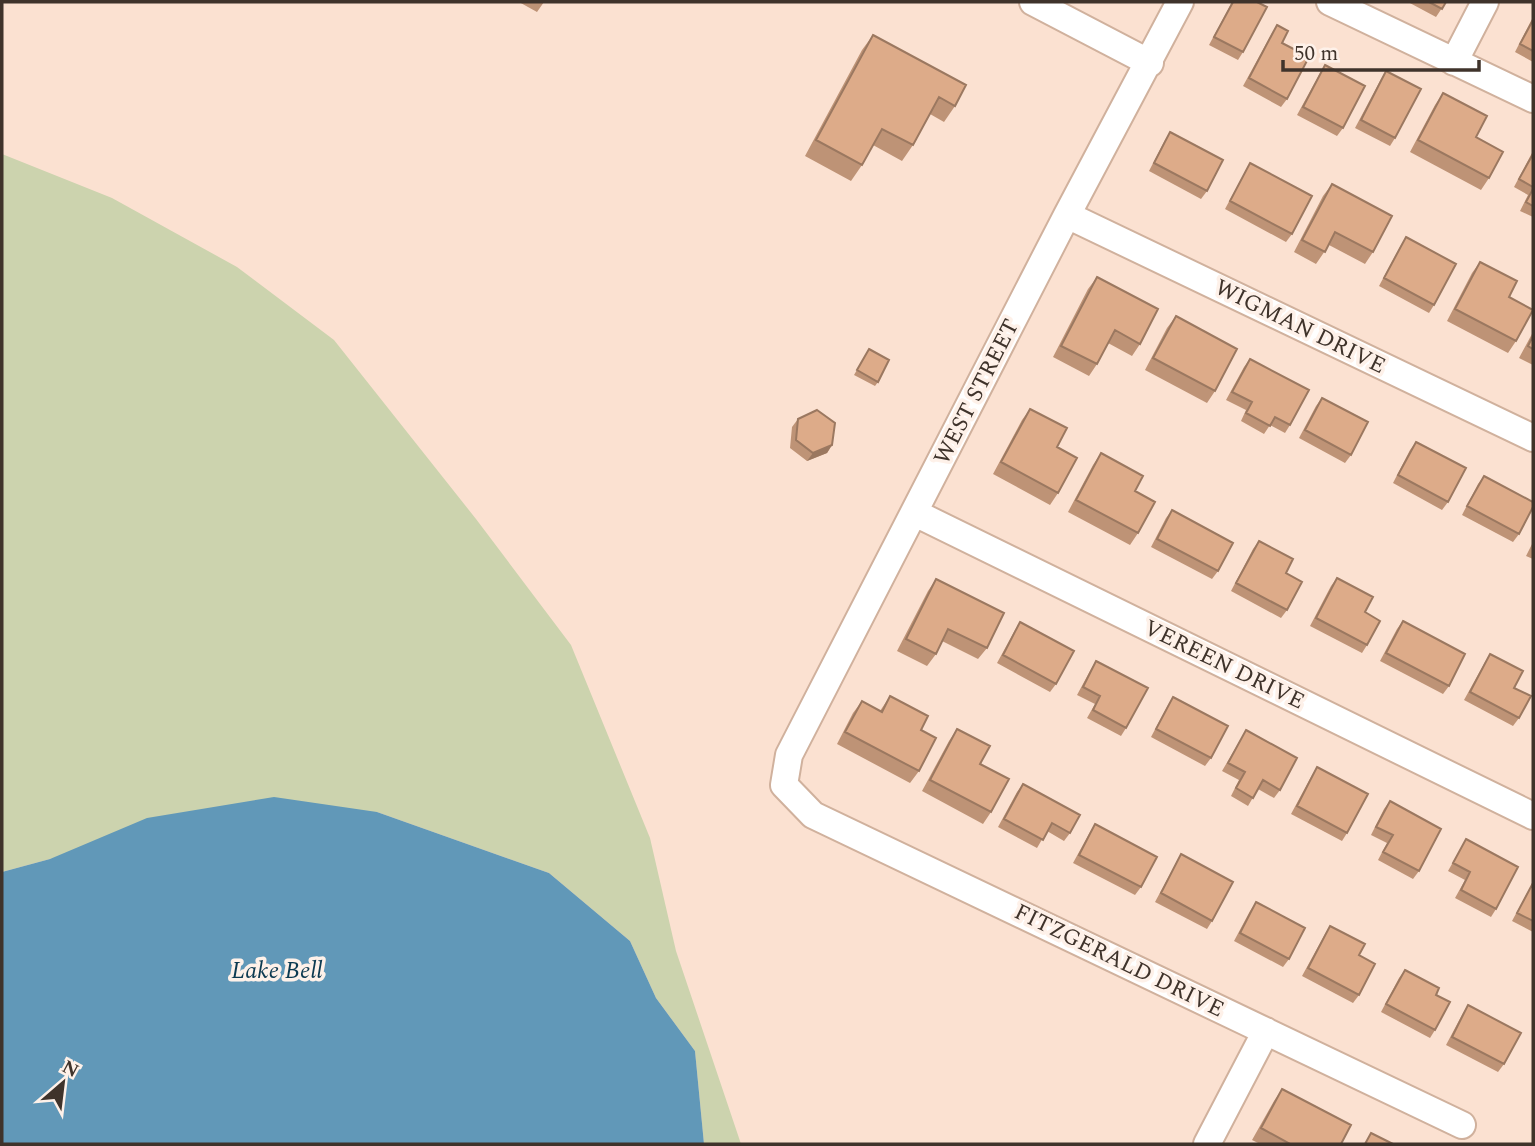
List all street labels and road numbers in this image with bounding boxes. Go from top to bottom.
street label: WIGMAN DRIVE [1208,270,1392,384]
street label: WEST STREET [925,313,1029,471]
street label: VEREEN DRIVE [1138,611,1310,719]
street label: FITZGERALD DRIVE [1008,895,1230,1027]

